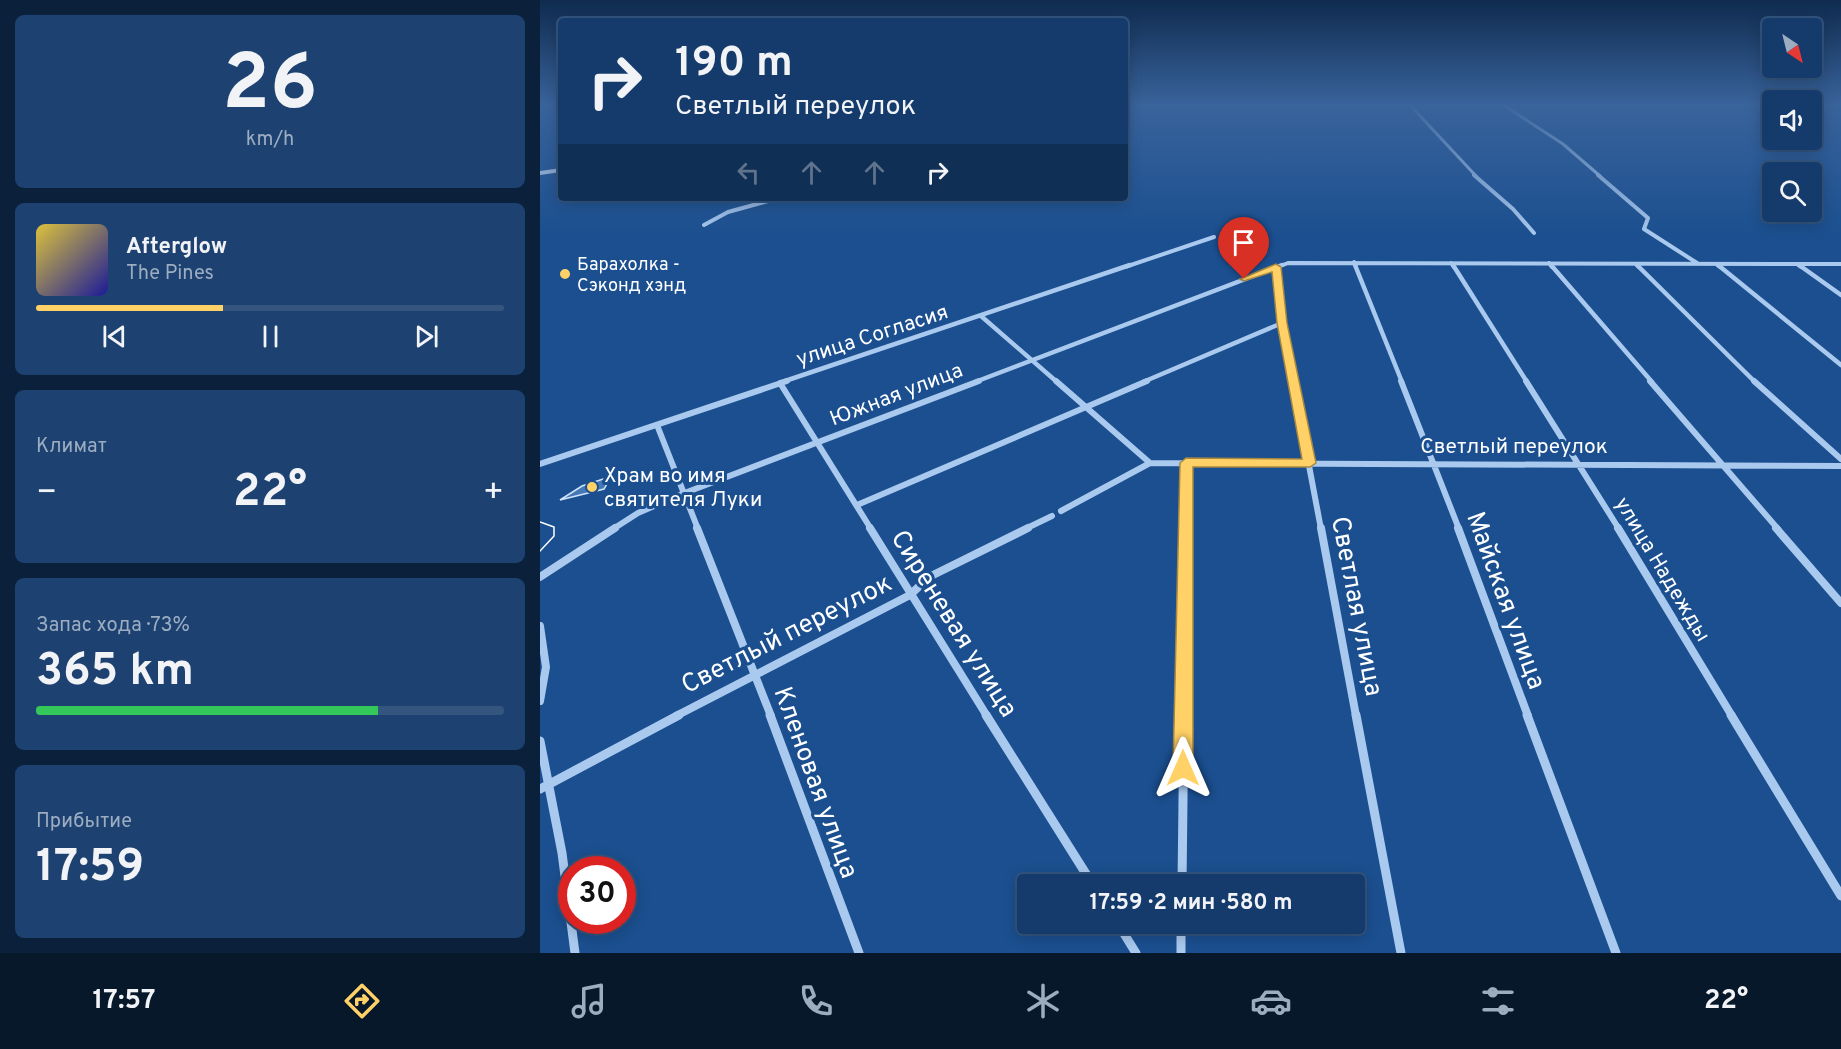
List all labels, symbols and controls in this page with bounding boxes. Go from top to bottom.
north arrow [1762,18,1822,78]
map controls [1762,18,1822,222]
text: 26 [222,38,318,137]
text: 190 m [675,38,793,91]
icon: right [576,42,654,120]
text: Светлый переулок [675,90,916,124]
button: sound [1762,90,1822,150]
text: km/h [246,127,294,153]
icon: left [732,156,765,189]
icon: ahead [795,156,828,189]
icon: ahead [858,156,891,189]
icon: right [921,156,954,189]
button: search [1762,162,1822,222]
pin [1218,217,1269,279]
icon: arrive [1227,226,1260,259]
text: Afterglow [126,234,227,261]
place label: Барахолка - Сэконд хэнд [577,254,686,298]
text: The Pines [126,261,214,287]
marker: Барахолка - Сэконд хэнд [558,267,572,281]
street label: улица Согласия [793,299,952,374]
icon: previous [98,320,131,353]
icon: pause [254,320,287,353]
icon: next [410,320,443,353]
street label: Южная улица [826,358,967,433]
text: Климат [36,434,107,460]
street label: Светлый переулок [1420,434,1608,461]
place label: Храм во имя святителя Луки [604,463,762,514]
text: 22° [233,465,307,522]
text: − [36,473,57,515]
text: + [483,473,504,515]
marker: Храм во имя святителя Луки [585,480,599,494]
street label: улица Надежды [1608,492,1716,647]
street label: Майская улица [1457,508,1552,694]
street label: Светлая улица [1322,514,1389,699]
street label: Сиреневая улица [882,525,1024,724]
street label: Светлый переулок [676,568,898,703]
text: Запас хода · 73% [36,613,190,639]
text: 365 km [36,644,194,701]
street label: Кленовая улица [765,683,865,883]
position arrow [1151,736,1215,800]
text: Прибытие [36,809,132,835]
text: 17:59 [36,840,144,897]
speed limit sign: 30 [558,856,636,934]
text: 17:59 · 2 мин · 580 m [1090,890,1292,917]
icon: directions [341,980,383,1022]
icon: music [568,980,610,1022]
icon: phone [795,980,837,1022]
icon: climate [1022,980,1064,1022]
icon: car [1250,980,1292,1022]
icon: filters [1477,980,1519,1022]
text: 17:57 [93,984,155,1018]
text: 22° [1704,984,1748,1018]

